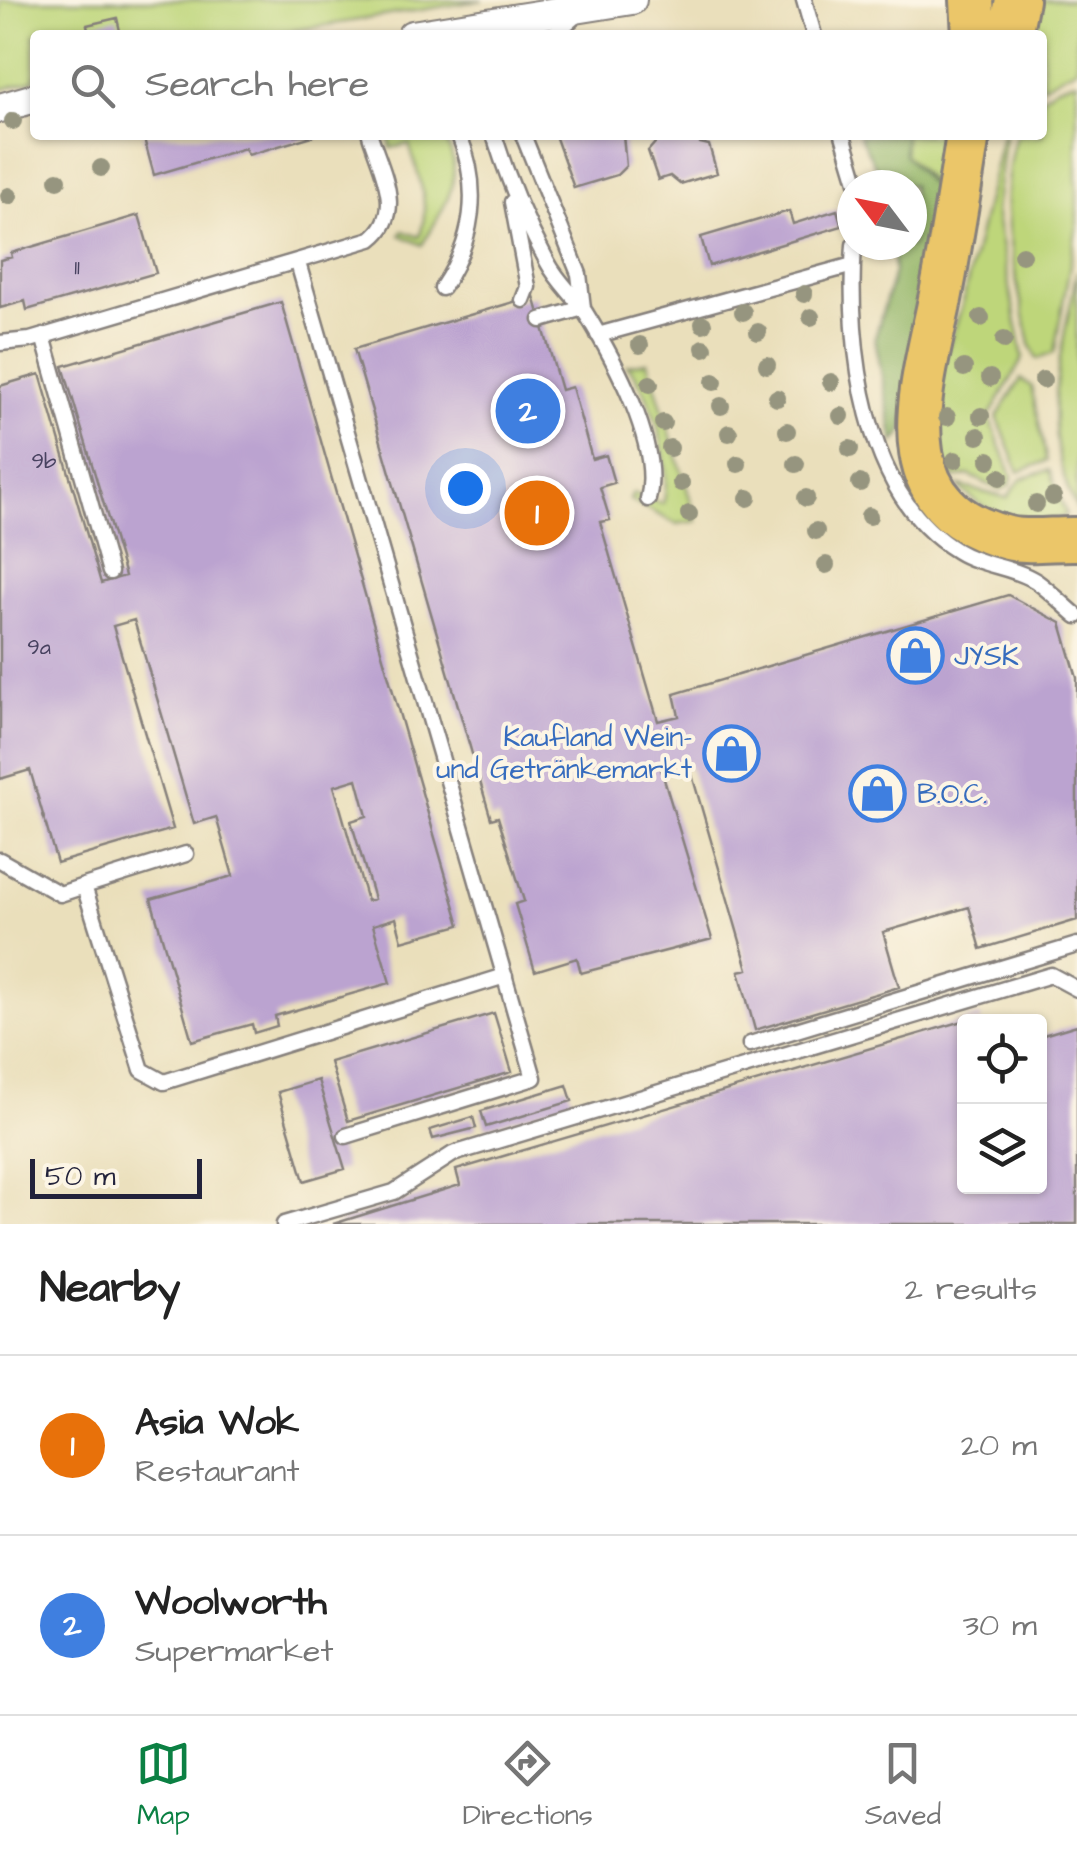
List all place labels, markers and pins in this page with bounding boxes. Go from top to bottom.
pin: 2 [496,374,560,448]
pin: 1 [504,476,570,550]
shop icon: JYSK [885,626,945,686]
place label: JYSK [954,637,1019,676]
place label: Kaufland Wein- und Getränkemarkt [436,718,693,789]
shop icon: Kaufland Wein- und Getränkemarkt [701,723,761,783]
shop icon: B.O.C. [848,764,908,824]
place label: B.O.C. [917,775,987,814]

